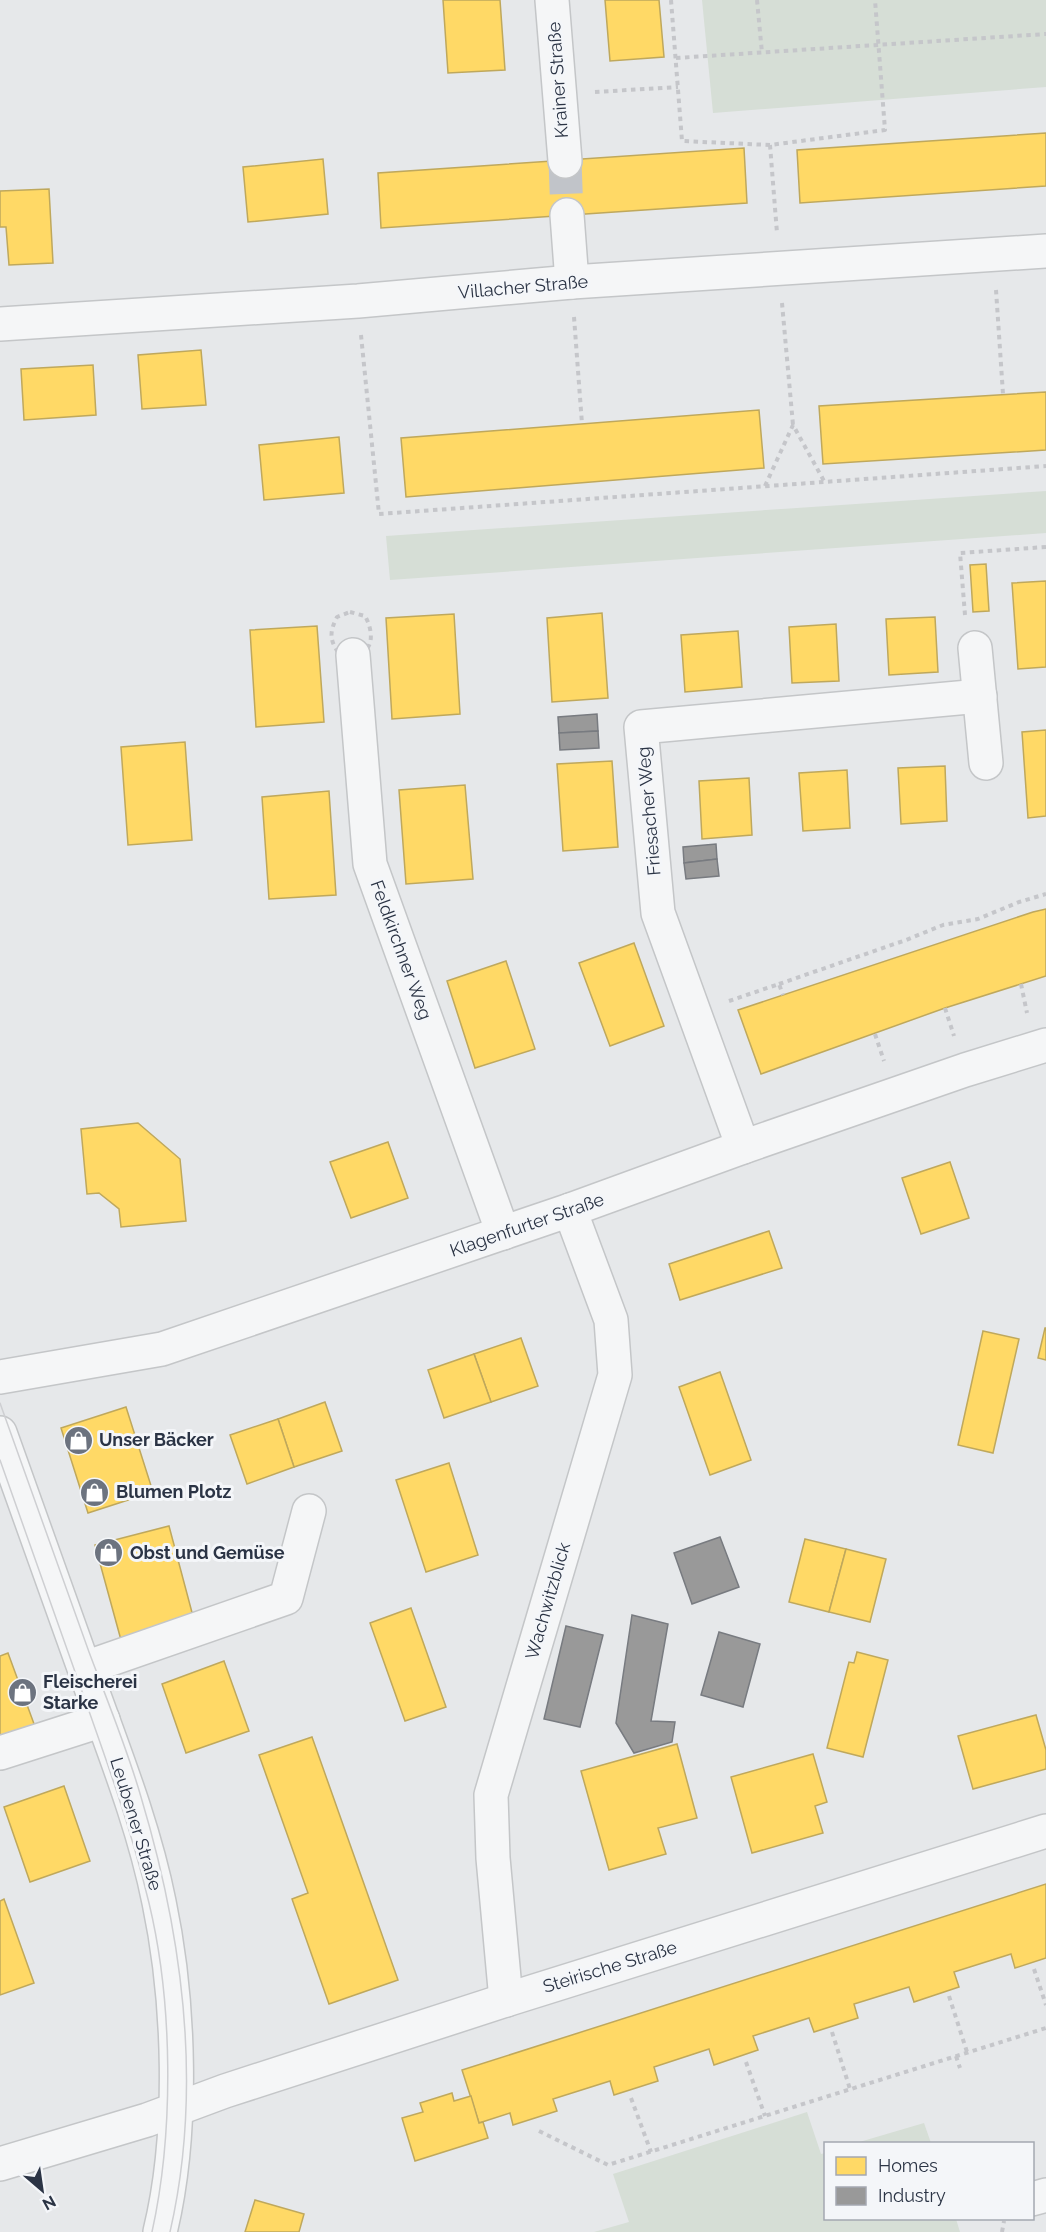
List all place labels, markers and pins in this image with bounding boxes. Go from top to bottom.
shop icon: Unser Bäcker [62,1424,94,1456]
place label: Unser Bäcker [99,1429,214,1450]
shop icon: Blumen Plotz [79,1476,111,1508]
place label: Blumen Plotz [116,1481,231,1502]
shop icon: Obst und Gemüse [93,1537,125,1569]
place label: Obst und Gemüse [130,1542,285,1563]
place label: Fleischerei Starke [43,1671,137,1713]
shop icon: Fleischerei Starke [6,1676,38,1708]

